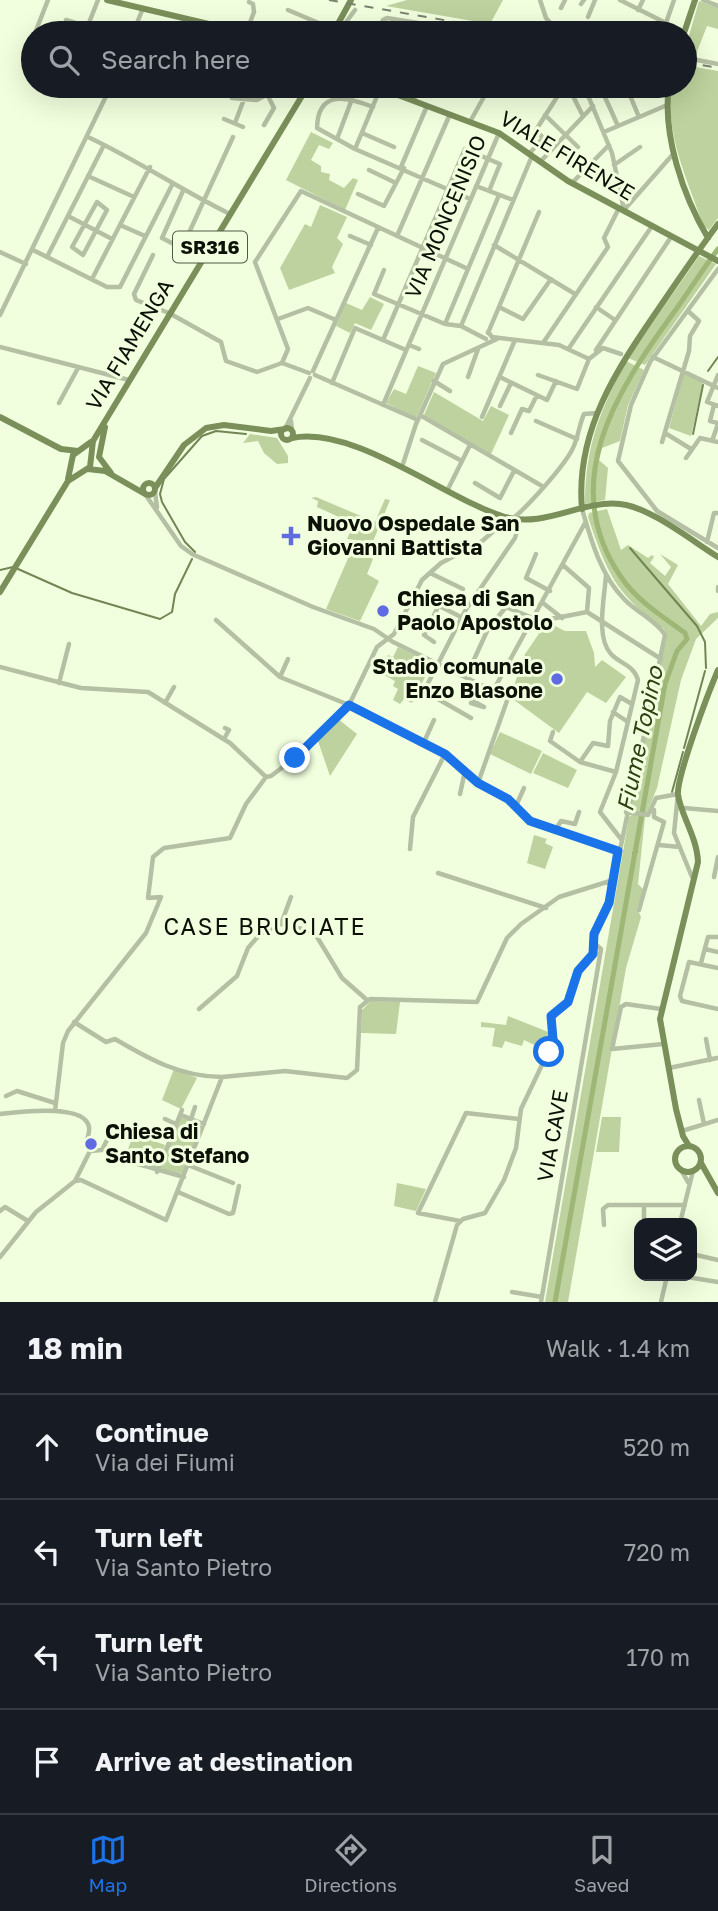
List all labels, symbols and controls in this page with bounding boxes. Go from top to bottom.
search box [21,21,697,98]
icon: search [45,41,83,79]
text: Search here [101,44,250,75]
street label: VIALE FIRENZE [496,105,639,206]
street label: VIA MONCENISIO [399,131,491,302]
road number: SR316 [173,232,247,262]
street label: VIA FIAMENGA [80,274,179,415]
place label: Nuovo Ospedale San Giovanni Battista [307,510,520,560]
marker: Nuovo Ospedale San Giovanni Battista [281,526,301,546]
place label: Chiesa di San Paolo Apostolo [397,585,553,635]
marker: Chiesa di San Paolo Apostolo [375,603,391,619]
place label: Stadio comunale Enzo Blasone [372,653,543,703]
water label: Fiume Topino [610,663,668,814]
marker: Stadio comunale Enzo Blasone [549,671,565,687]
route end [279,742,310,773]
district label: CASE BRUCIATE [163,912,367,940]
route start [533,1036,564,1067]
street label: VIA CAVE [531,1088,573,1184]
place label: Chiesa di Santo Stefano [105,1118,249,1168]
marker: Chiesa di Santo Stefano [83,1136,99,1152]
map controls [634,1218,697,1281]
button: layers [634,1218,697,1281]
text: 18 min [28,1330,123,1366]
text: Walk · 1.4 km [546,1334,690,1362]
text: Continue [95,1417,209,1448]
icon: ahead [28,1428,66,1466]
text: 520 m [623,1433,690,1461]
text: Via dei Fiumi [95,1448,235,1476]
text: Turn left [95,1522,203,1553]
icon: left [28,1533,66,1571]
text: 720 m [624,1538,690,1566]
text: Via Santo Pietro [95,1553,272,1581]
text: Turn left [95,1627,203,1658]
icon: left [28,1638,66,1676]
text: 170 m [626,1643,690,1671]
text: Via Santo Pietro [95,1658,272,1686]
icon: arrive [28,1743,66,1781]
text: Arrive at destination [95,1746,353,1777]
tab: Map [88,1831,127,1896]
tab: Directions [304,1831,397,1896]
tab: Saved [574,1831,630,1896]

